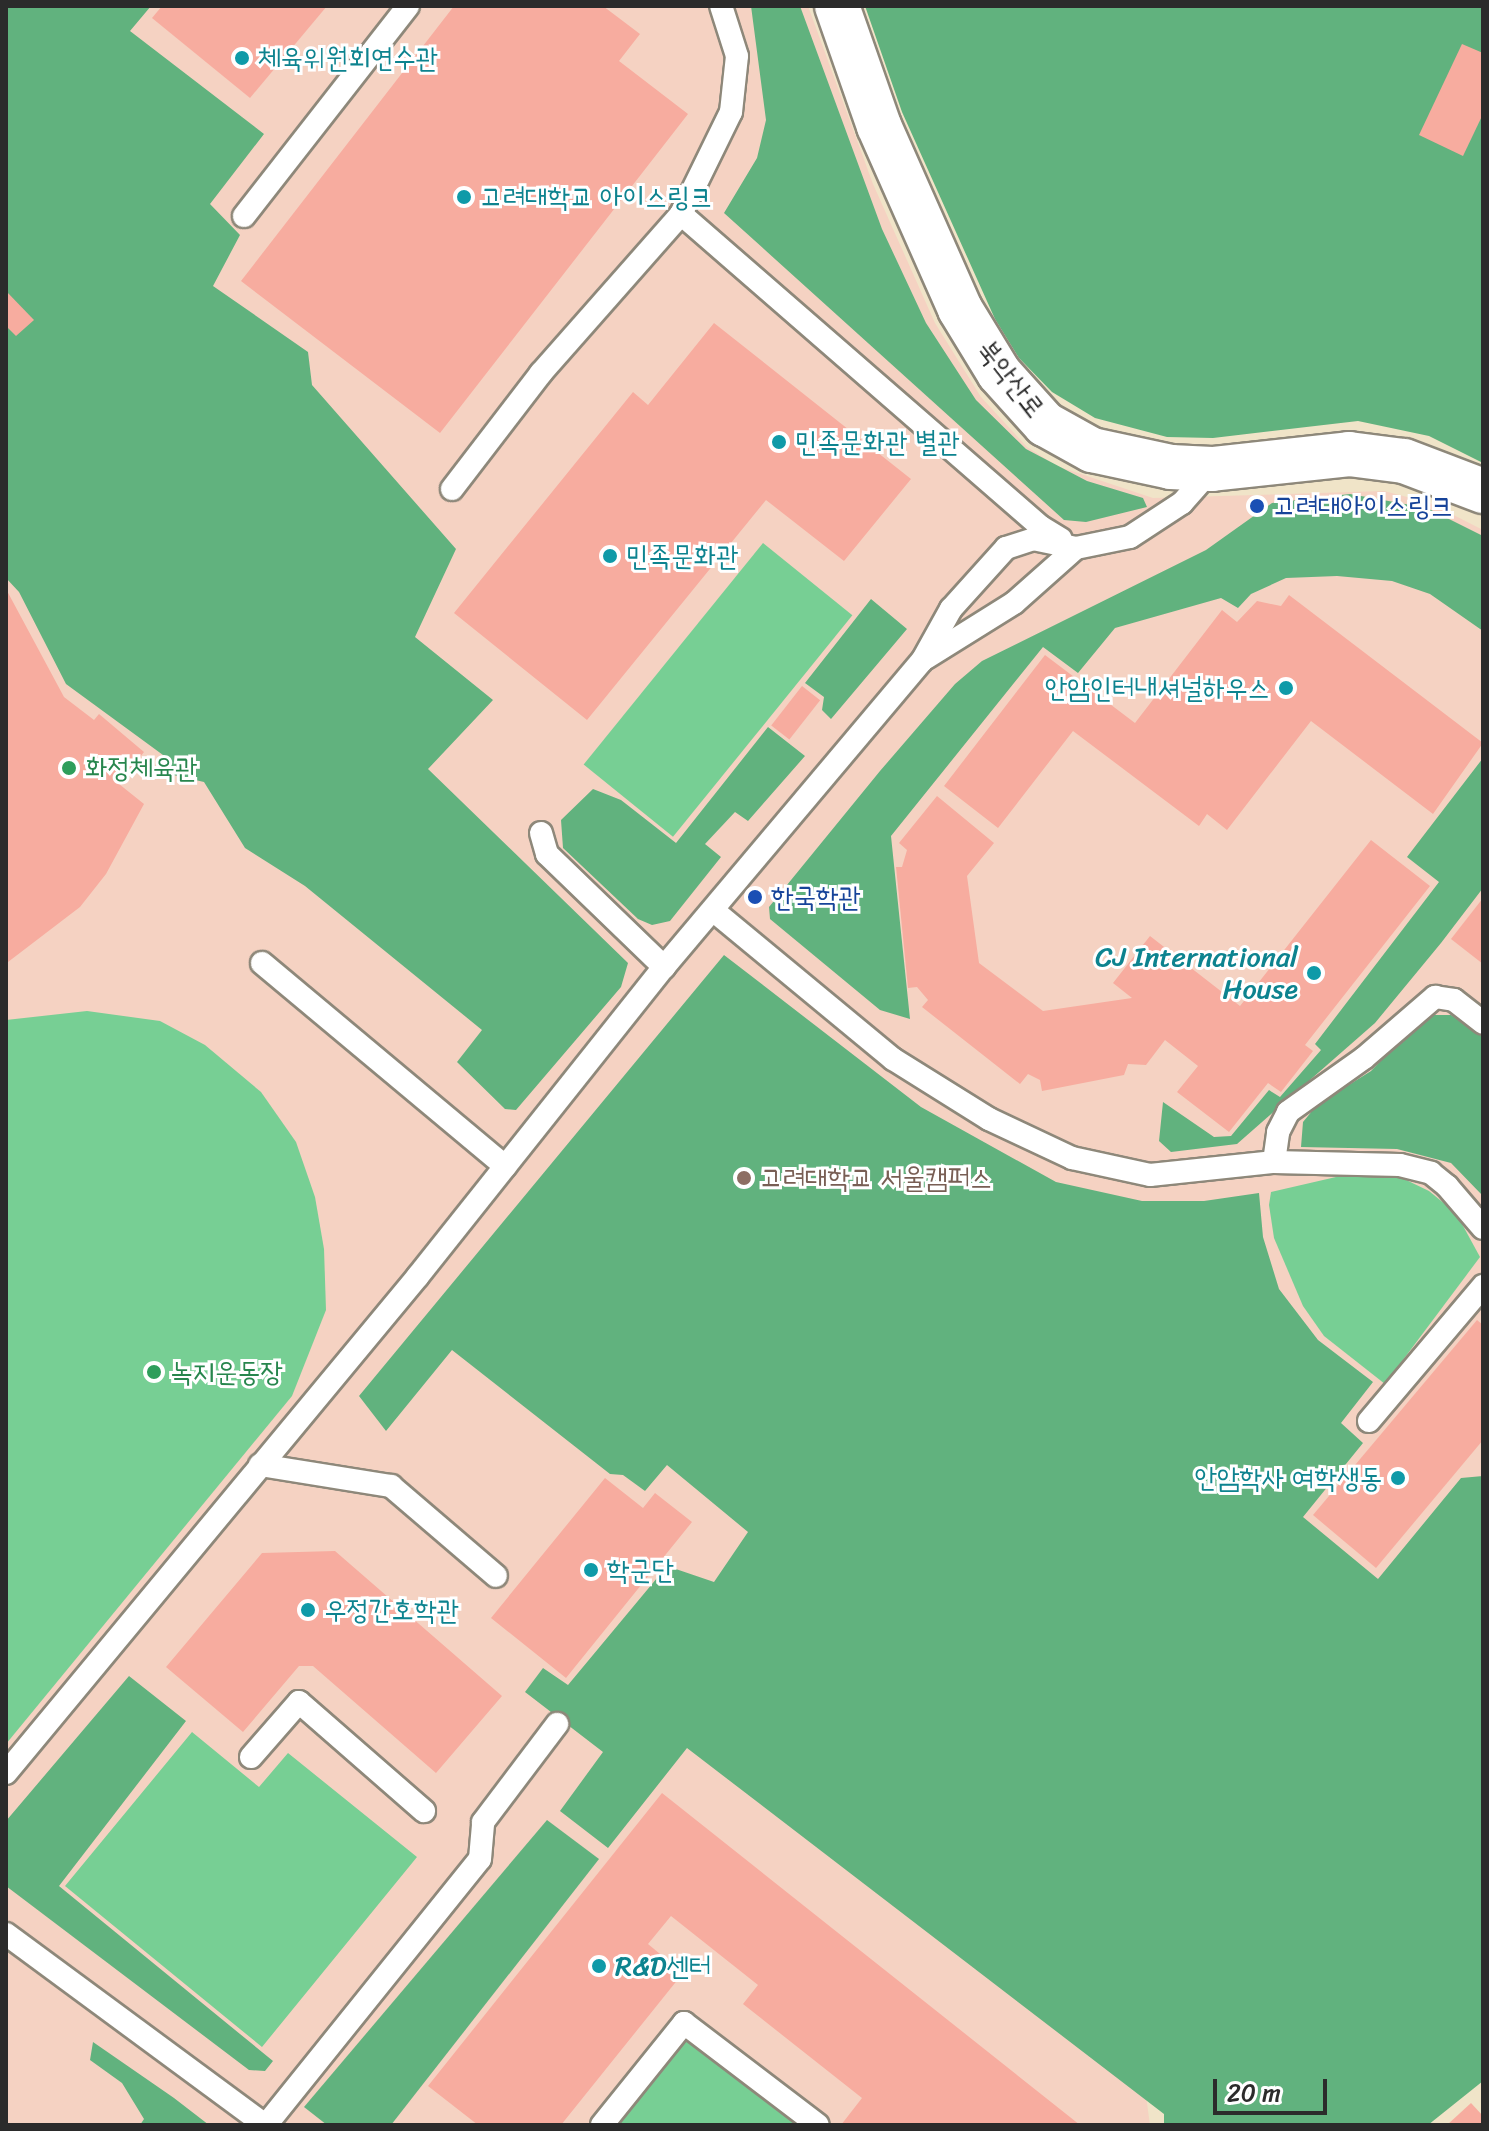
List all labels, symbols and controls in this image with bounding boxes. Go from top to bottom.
place label: 체육위원회연수관 [258,41,438,75]
marker: 체육위원회연수관 [233,49,251,67]
place label: 고려대학교 아이스링크 [480,180,713,214]
marker: 고려대학교 아이스링크 [455,188,473,206]
street label: 북악산로 [970,333,1052,425]
place label: 민족문화관 별관 [795,425,960,459]
marker: 민족문화관 별관 [770,433,788,451]
place label: 고려대아이스링크 [1273,489,1453,523]
marker: 고려대아이스링크 [1248,497,1266,515]
place label: 민족문화관 [626,539,739,573]
marker: 민족문화관 [601,547,619,565]
place label: 안암인터내셔널하우스 [1045,671,1270,705]
marker: 안암인터내셔널하우스 [1277,679,1295,697]
place label: 화정체육관 [85,751,198,785]
marker: 화정체육관 [60,759,78,777]
place label: 한국학관 [771,880,861,914]
marker: 한국학관 [746,888,764,906]
place label: CJ International House [1095,940,1298,1006]
marker: CJ International House [1305,964,1323,982]
place label: 고려대학교 서울캠퍼스 [760,1161,993,1195]
marker: 고려대학교 서울캠퍼스 [735,1169,753,1187]
place label: 녹지운동장 [170,1355,283,1389]
marker: 녹지운동장 [145,1363,163,1381]
place label: 안암학사 여학생동 [1194,1461,1382,1495]
marker: 안암학사 여학생동 [1389,1469,1407,1487]
place label: 학군단 [607,1553,675,1587]
marker: 학군단 [582,1561,600,1579]
place label: 우정간호학관 [324,1593,459,1627]
marker: 우정간호학관 [299,1601,317,1619]
place label: R&D센터 [615,1949,712,1983]
marker: R&D센터 [590,1957,608,1975]
scale bar [1217,2063,1331,2113]
text: 20 m [1227,2072,1281,2114]

